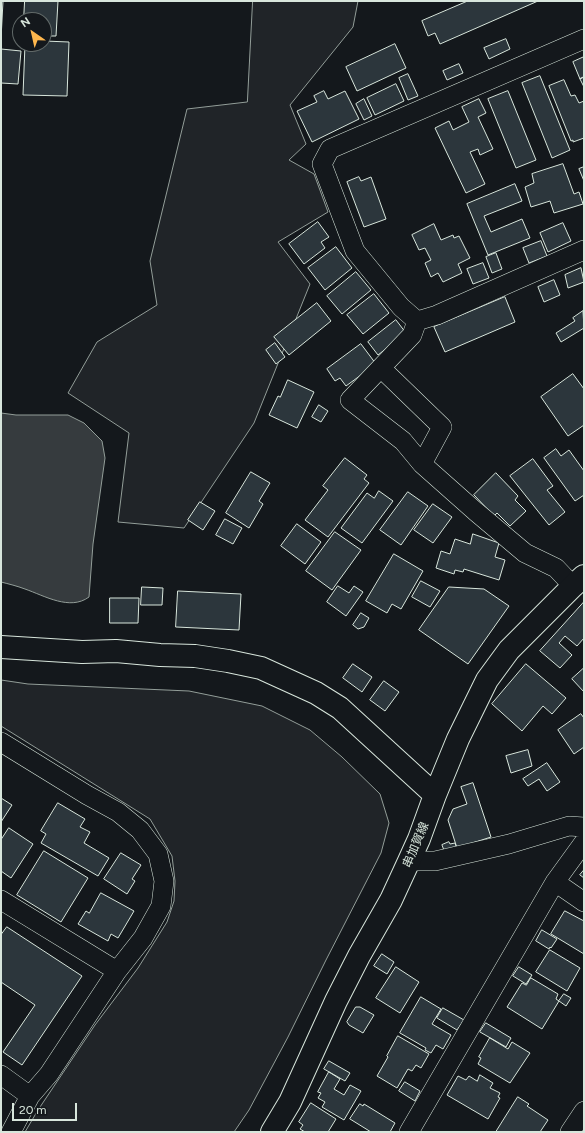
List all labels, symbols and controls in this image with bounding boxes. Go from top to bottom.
north arrow [12,12,52,52]
text: N [18,15,33,30]
street label: 串加賀線 [400,820,432,870]
scale bar [14,1095,79,1121]
text: 20 m [19,1103,47,1117]

